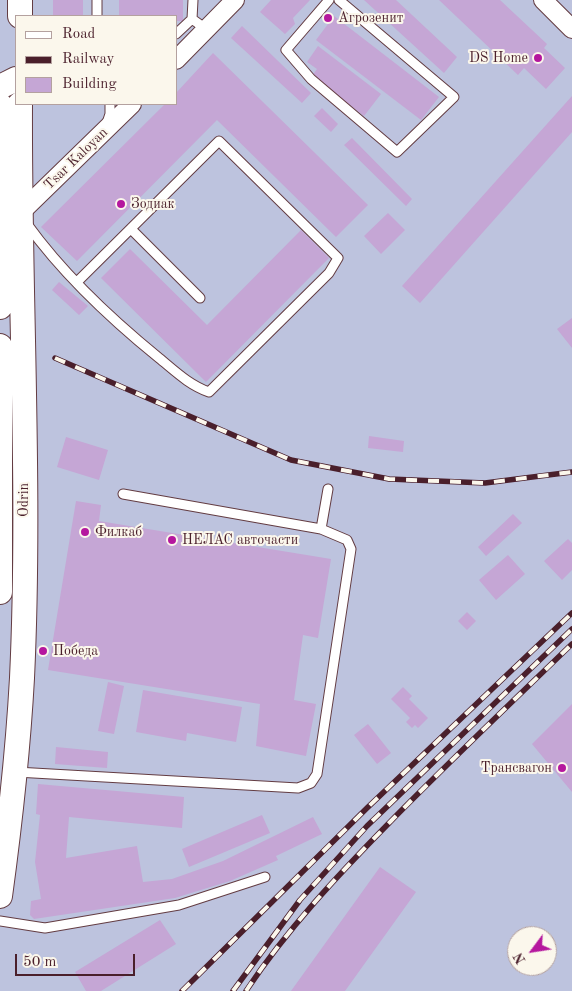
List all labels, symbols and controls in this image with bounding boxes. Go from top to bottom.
place label: Агрозенит [338,10,403,26]
marker: Агрозенит [322,12,334,24]
legend [15,15,178,105]
text: Road [62,27,95,42]
place label: DS Home [469,50,528,66]
text: Railway [62,52,115,67]
marker: DS Home [532,52,544,64]
text: Building [62,77,117,92]
street label: Tsar Kaloyan [41,124,111,194]
place label: Зодиак [131,196,175,212]
marker: Зодиак [115,198,127,210]
street label: Odrin [16,483,32,517]
place label: Филкаб [95,524,142,540]
marker: Филкаб [79,526,91,538]
place label: НЕЛАС авточасти [182,532,298,548]
marker: НЕЛАС авточасти [166,534,178,546]
place label: Победа [53,643,98,659]
marker: Победа [37,645,49,657]
place label: Tрансвагон [480,760,552,776]
marker: Tрансвагон [556,762,568,774]
north arrow [507,926,557,976]
scale bar [18,944,138,976]
text: N [511,950,529,966]
text: 50 m [23,955,57,970]

